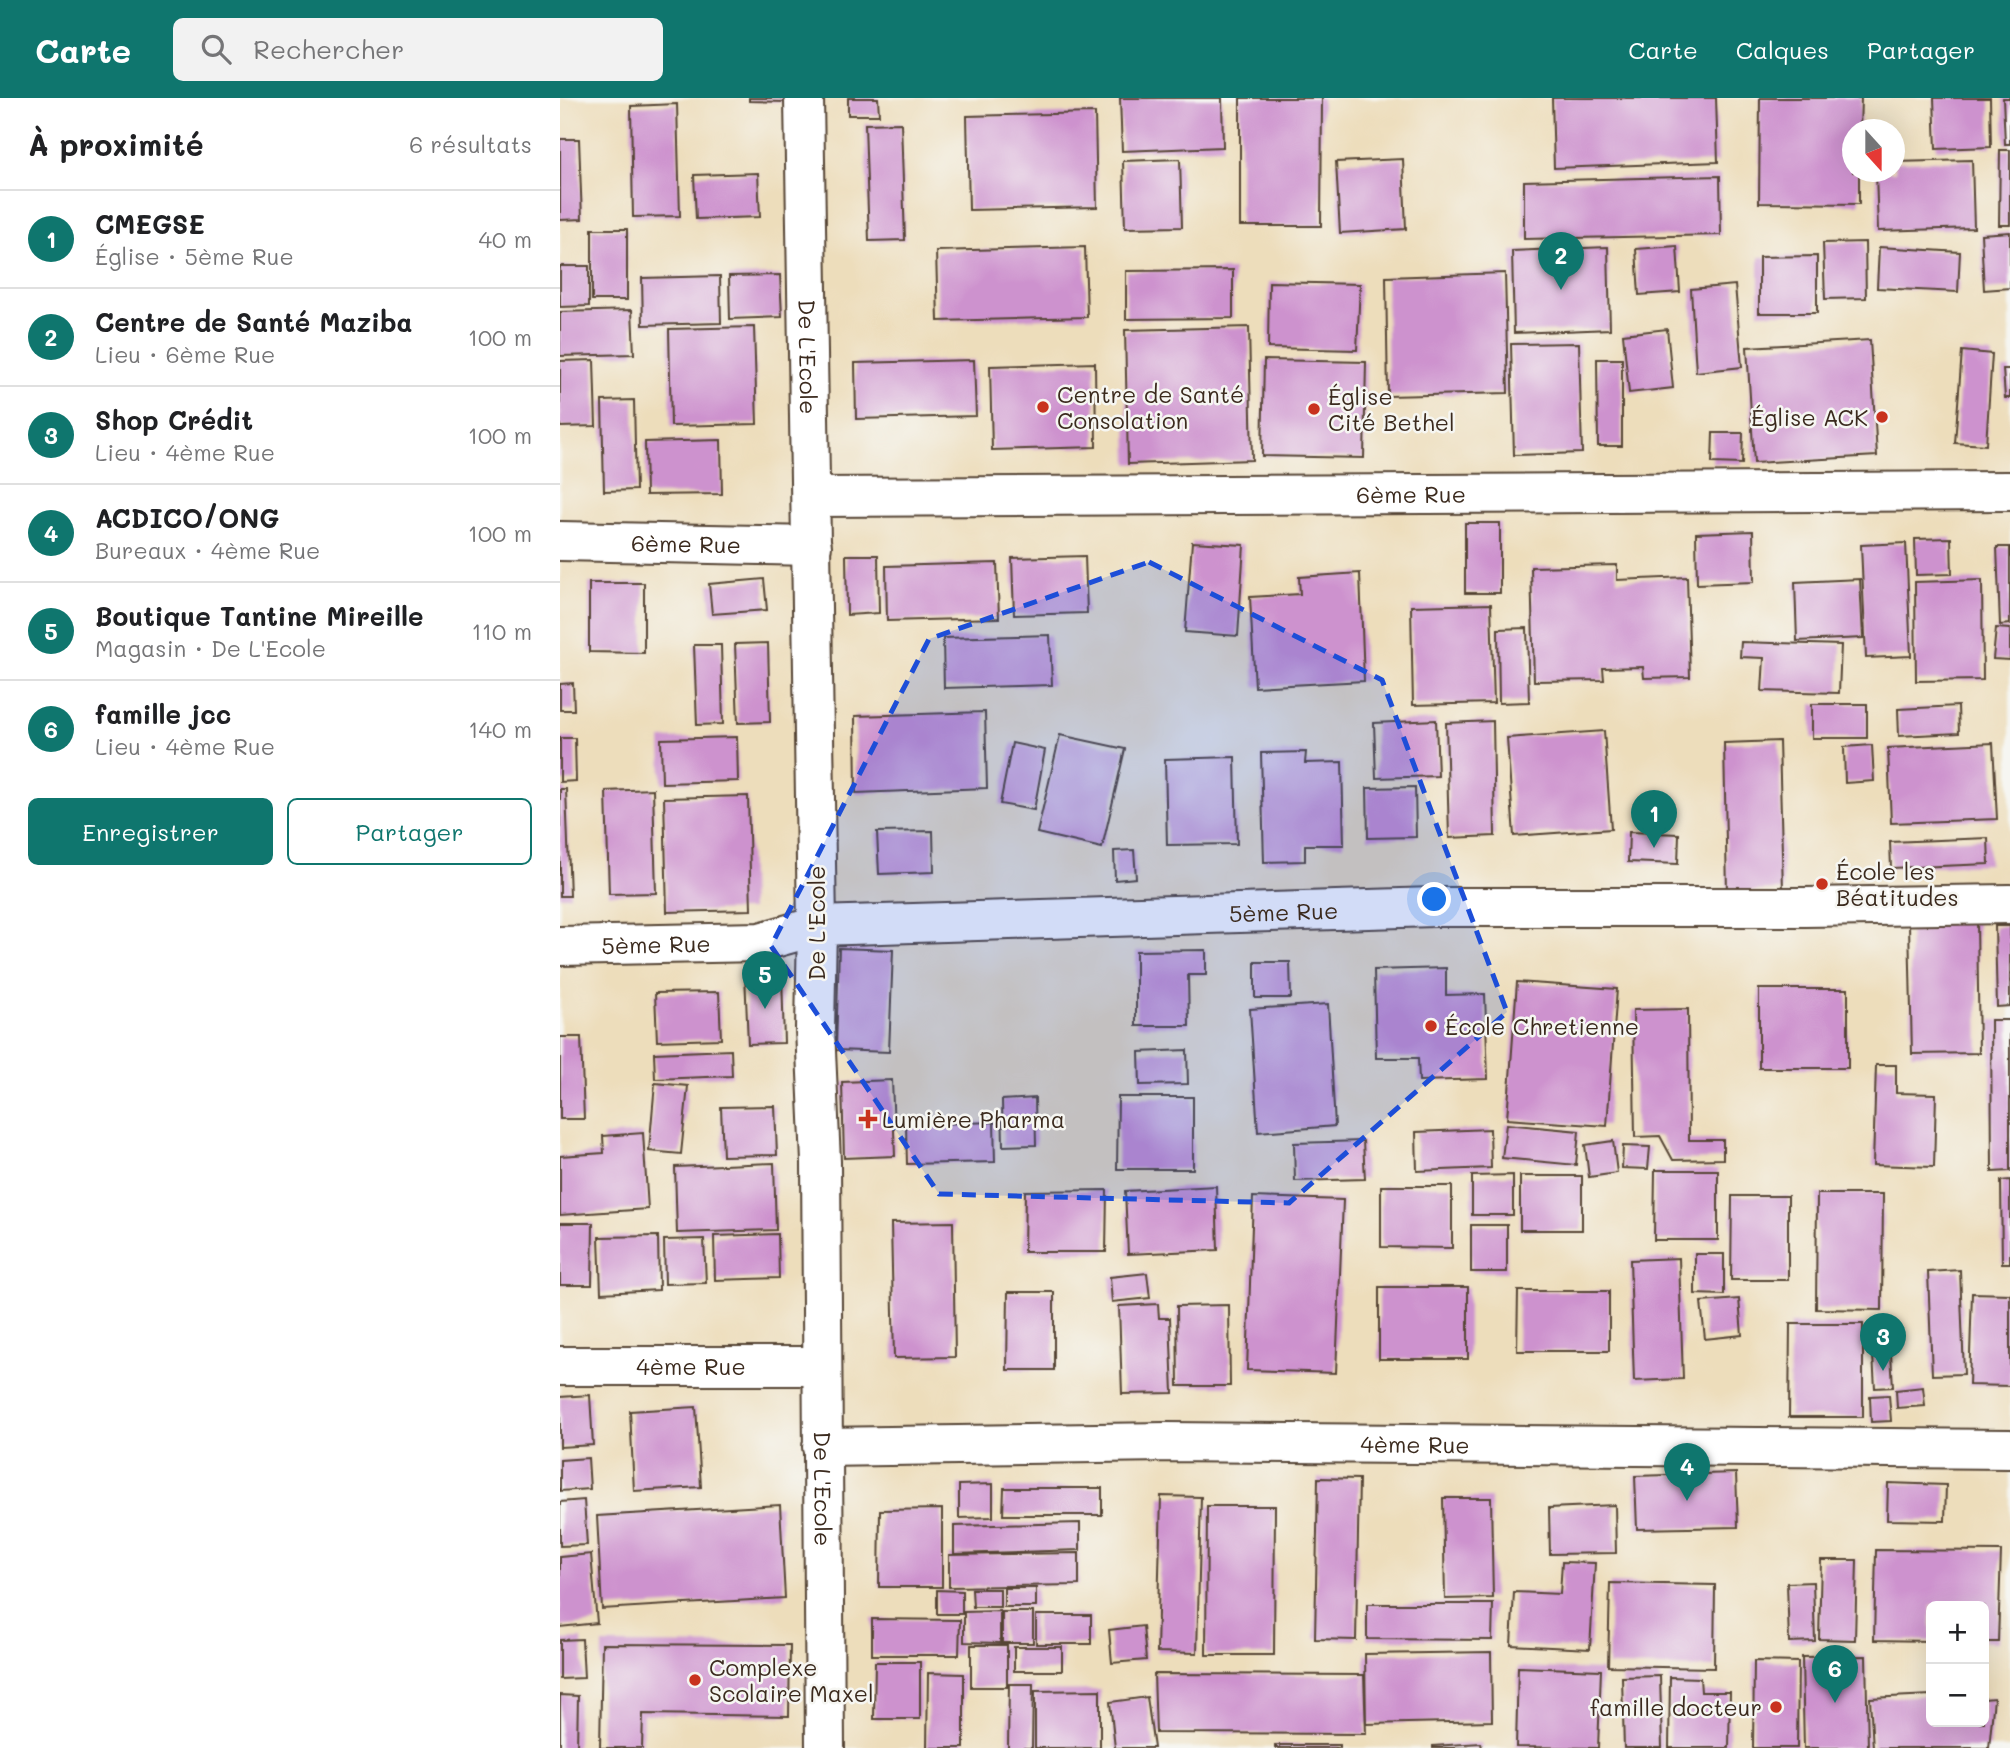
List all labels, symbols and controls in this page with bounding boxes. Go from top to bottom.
search box [173,18,663,81]
text: Carte [35,28,131,71]
icon: search [197,30,235,68]
text: Rechercher [253,32,404,66]
text: Carte [1628,34,1698,65]
text: Calques [1736,34,1829,65]
text: Partager [1867,34,1975,65]
north arrow [1842,119,1905,182]
text: À proximité [28,124,204,164]
text: 6 résultats [409,129,532,159]
text: CMEGSE [95,207,205,241]
text: 1 [46,224,56,254]
text: 40 m [479,224,532,254]
pin: 2 [1538,232,1584,290]
text: Église · 5ème Rue [95,241,294,271]
street label: De L'Ecole [792,299,824,415]
text: Centre de Santé Maziba [95,305,413,339]
text: 2 [45,322,57,352]
text: 100 m [468,322,532,352]
text: Lieu · 6ème Rue [95,339,275,369]
place label: Centre de Santé Consolation [1057,379,1244,435]
place label: Église Cité Bethel [1328,381,1455,437]
marker: Centre de Santé Consolation [1035,399,1051,415]
marker: Église Cité Bethel [1306,401,1322,417]
place label: Église ACK [1751,402,1868,432]
text: Shop Crédit [95,403,253,437]
marker: Église ACK [1874,409,1890,425]
text: 3 [44,420,58,450]
text: 100 m [468,420,532,450]
text: Lieu · 4ème Rue [95,437,275,467]
street label: 6ème Rue [1356,479,1466,509]
text: ACDICO/ONG [95,501,279,535]
text: 4 [44,518,58,548]
text: 100 m [468,518,532,548]
street label: 6ème Rue [631,527,741,560]
text: Bureaux · 4ème Rue [95,535,320,565]
text: Boutique Tantine Mireille [95,599,424,633]
text: 5 [44,616,58,646]
text: 110 m [472,616,532,646]
text: Magasin · De L'Ecole [95,633,326,663]
text: famille jcc [95,697,231,731]
text: 6 [44,714,58,744]
text: 140 m [468,714,532,744]
text: Lieu · 4ème Rue [95,731,275,761]
pin: 1 [1631,790,1677,848]
button: Enregistrer [28,798,273,865]
button: Partager [287,798,532,865]
place label: École les Béatitudes [1836,856,1959,912]
street label: De L'Ecole [801,866,831,980]
marker: École les Béatitudes [1814,876,1830,892]
your location [1417,882,1451,916]
street label: 5ème Rue [1228,895,1339,928]
street label: 5ème Rue [601,928,711,960]
pin: 5 [742,951,788,1009]
place label: École Chretienne [1445,1011,1639,1041]
marker: École Chretienne [1423,1018,1439,1034]
place label: Lumière Pharma [882,1104,1065,1134]
marker: Lumière Pharma [860,1111,876,1127]
pin: 3 [1860,1313,1906,1371]
street label: 4ème Rue [636,1351,746,1381]
street label: 4ème Rue [1360,1429,1470,1460]
street label: De L'Ecole [808,1431,839,1546]
pin: 4 [1664,1443,1710,1501]
map controls [1926,1601,1989,1727]
button: + [1926,1601,1989,1664]
pin: 6 [1812,1645,1858,1703]
place label: Complexe Scolaire Maxel [709,1652,874,1708]
button: − [1926,1664,1989,1727]
marker: Complexe Scolaire Maxel [687,1672,703,1688]
place label: famille docteur [1590,1692,1762,1722]
marker: famille docteur [1768,1699,1784,1715]

